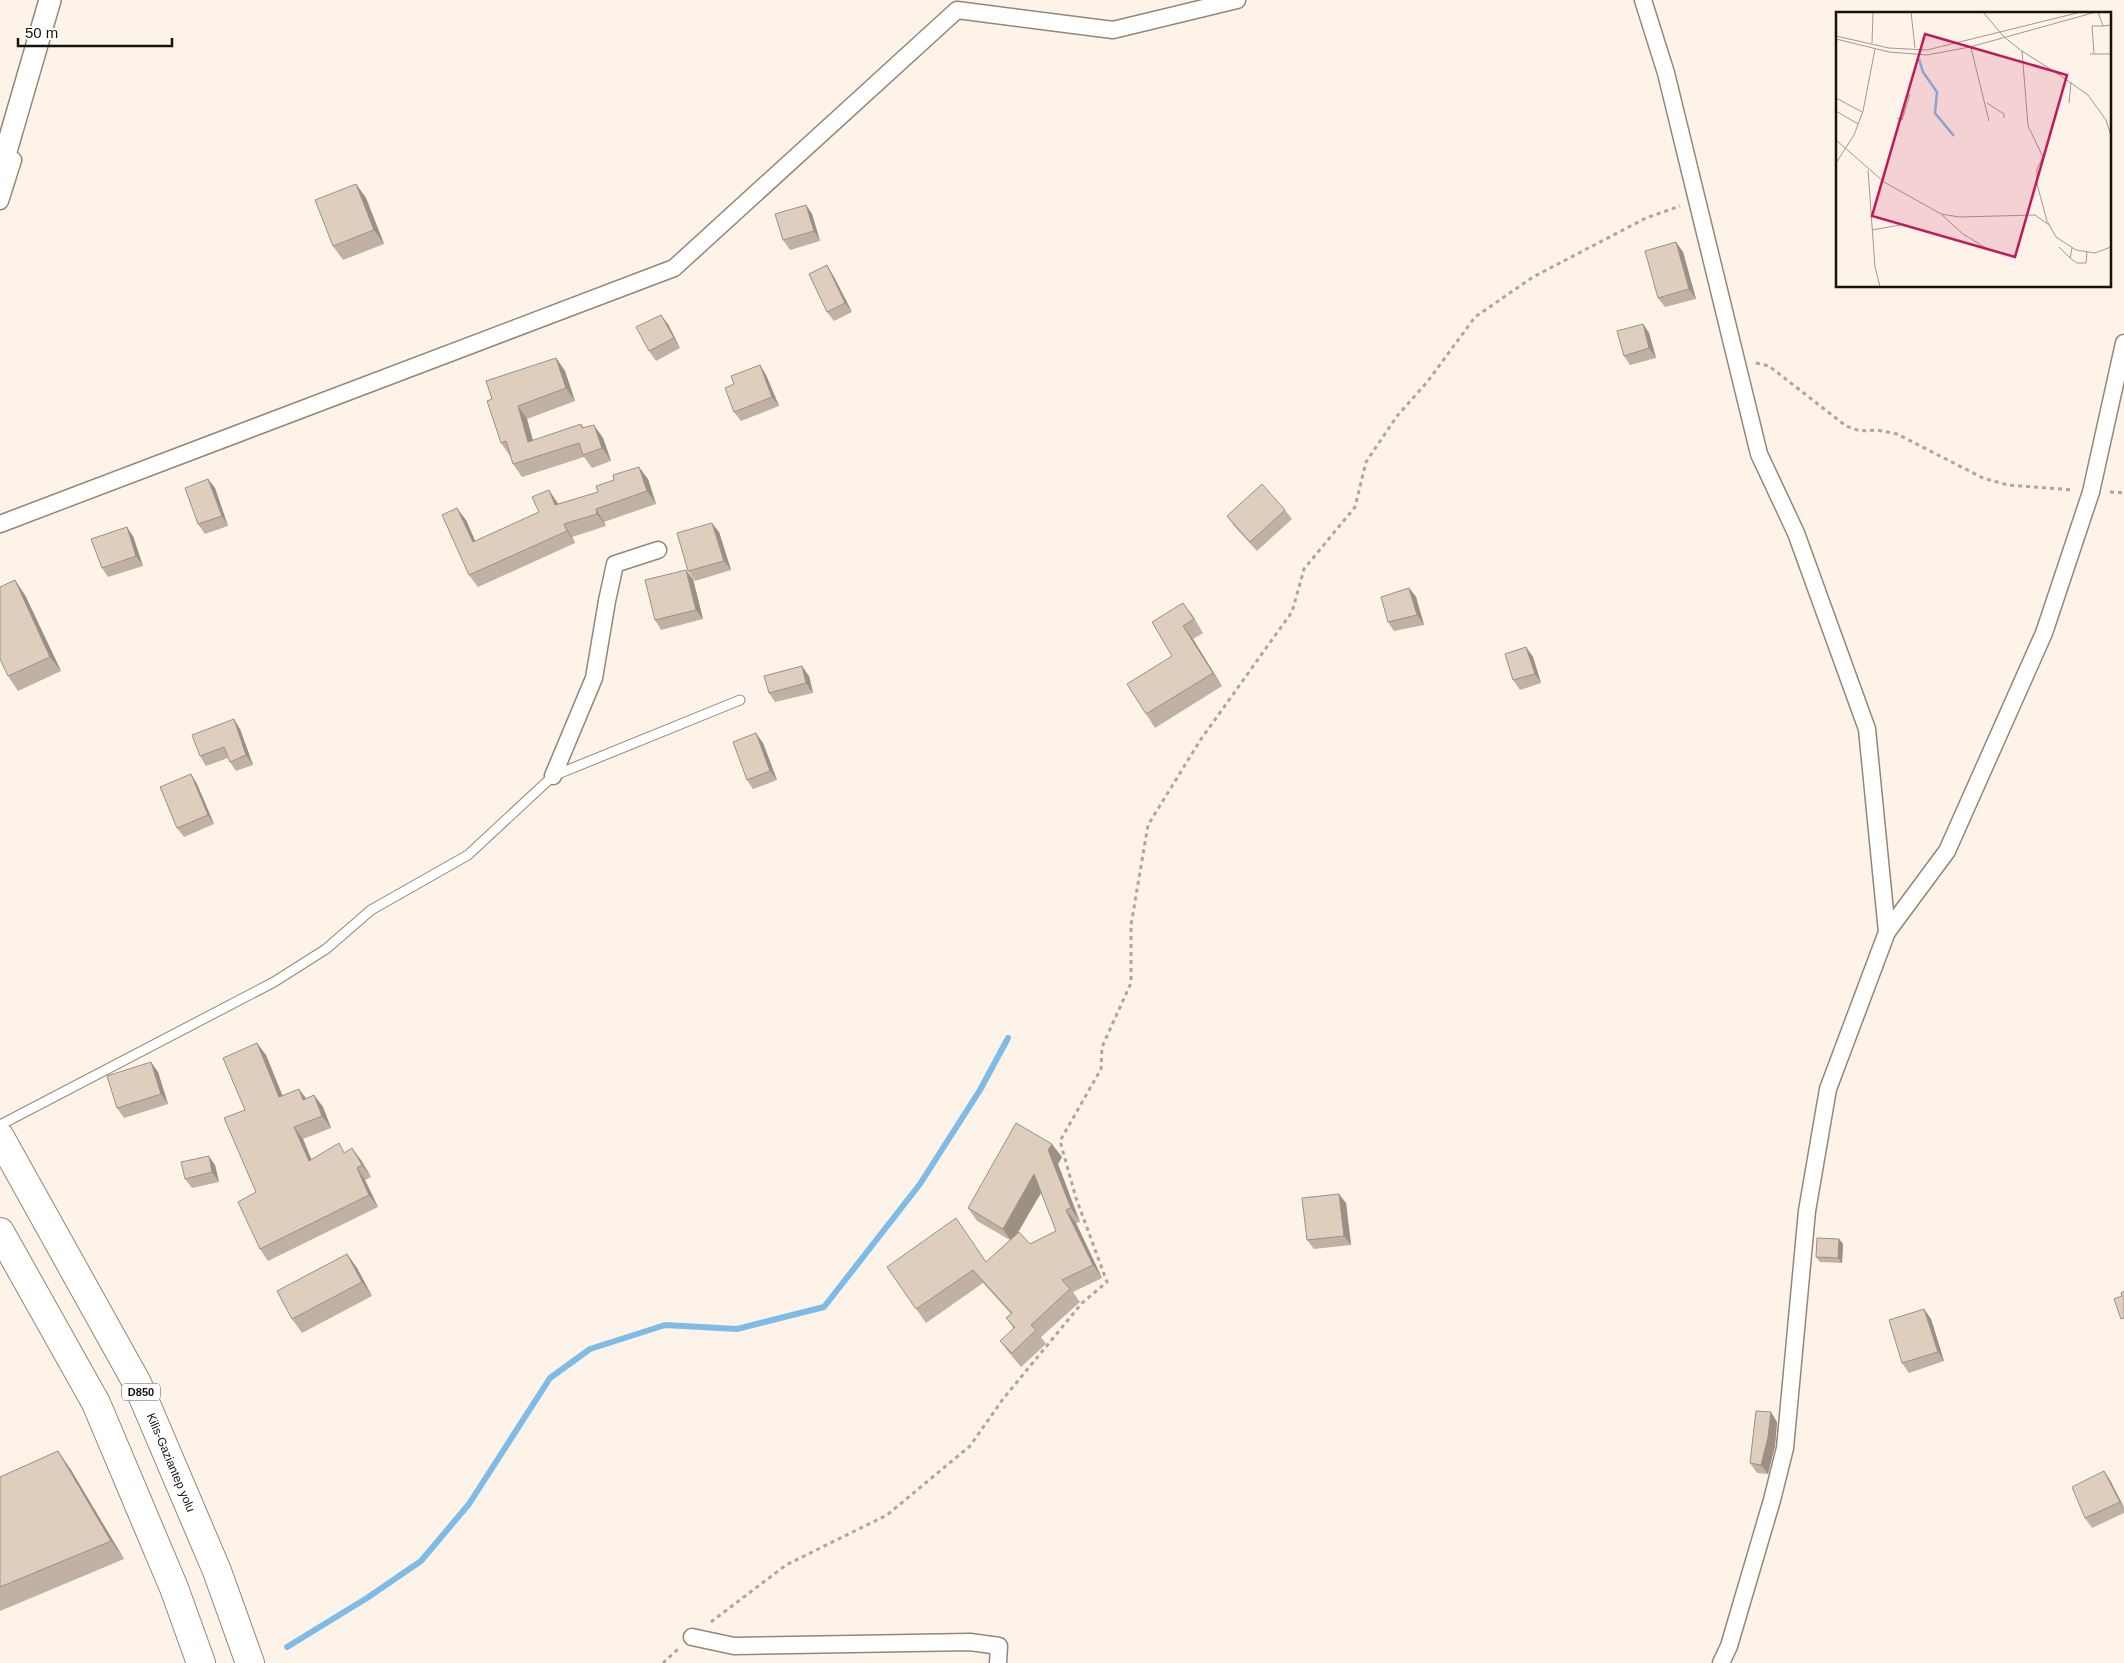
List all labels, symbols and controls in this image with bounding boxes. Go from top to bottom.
inset map [1836,12,2112,288]
scale bar [18,15,171,47]
text: 50 m [25,24,58,41]
road number: D850 [122,1384,160,1400]
street label: Kilis-Gaziantep yolu [144,1411,198,1514]

